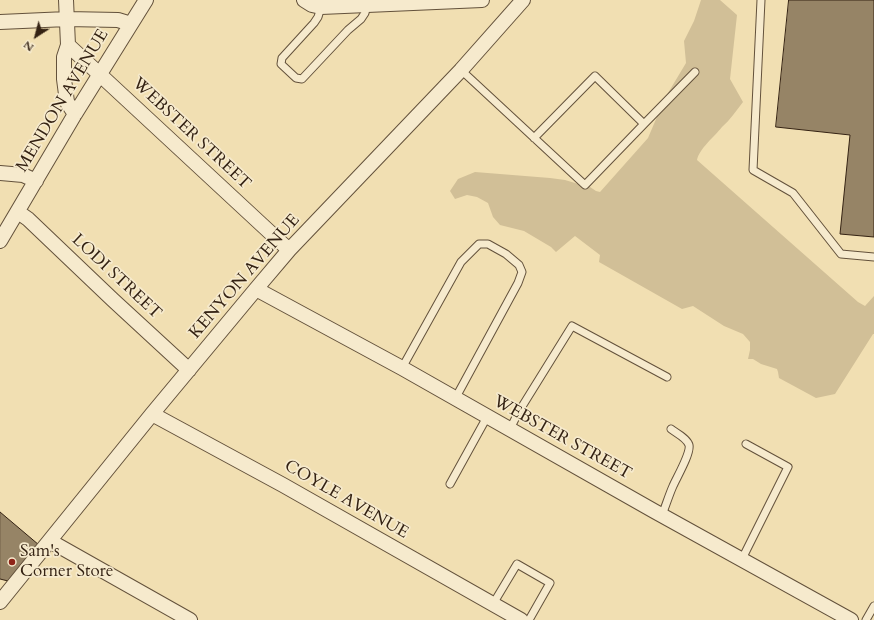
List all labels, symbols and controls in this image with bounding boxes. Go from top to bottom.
north arrow [16,16,56,56]
street label: MENDON AVENUE [12,26,114,176]
street label: WEBSTER STREET [127,74,255,194]
street label: KENYON AVENUE [185,211,305,343]
street label: LODI STREET [67,230,165,324]
street label: WEBSTER STREET [489,392,635,484]
street label: COYLE AVENUE [280,456,412,544]
place label: Sam's Corner Store [20,542,114,582]
marker: Sam's Corner Store [7,557,17,567]

